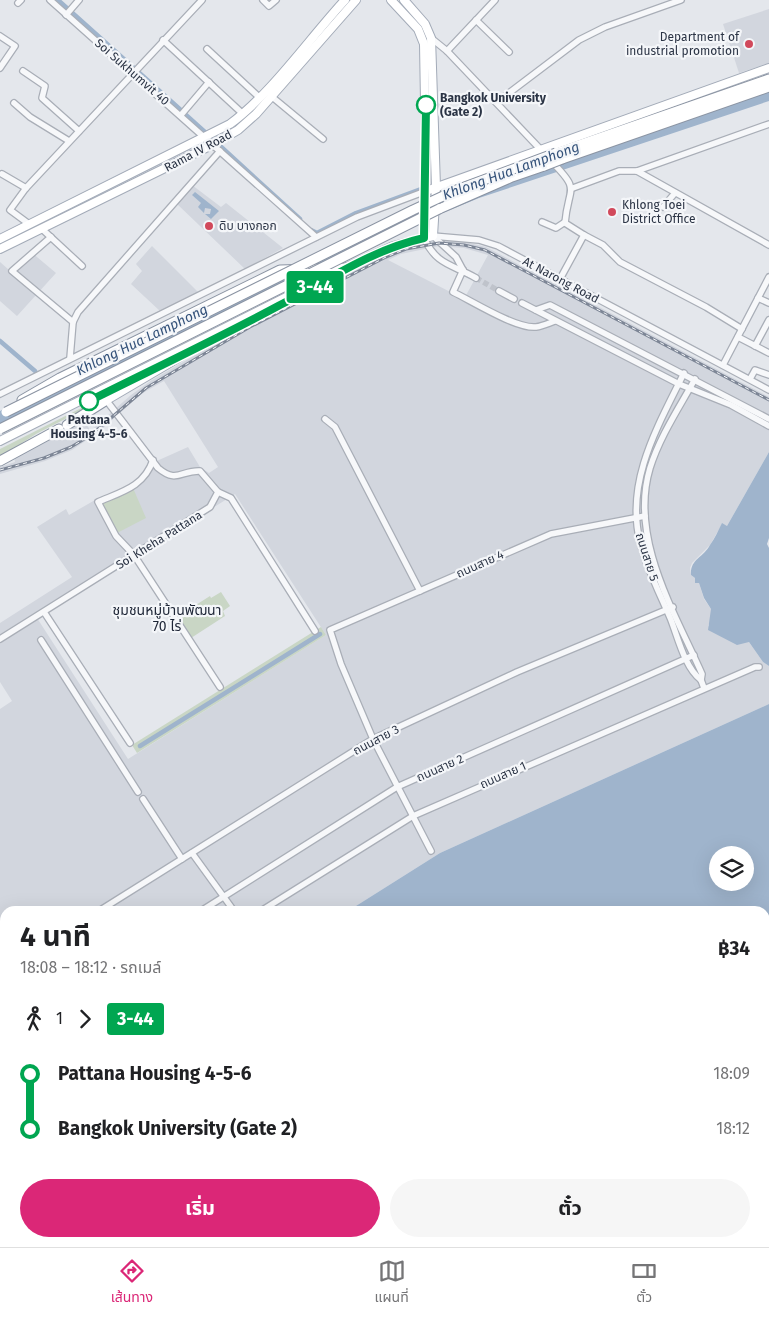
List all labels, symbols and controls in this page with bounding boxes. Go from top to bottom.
place label: Department of industrial promotion [626,30,740,58]
street label: Soi Sukhumvit 40 [92,36,172,108]
marker: Department of industrial promotion [743,38,755,50]
place label: Bangkok University (Gate 2) [440,91,547,119]
marker: Bangkok University (Gate 2) [416,95,436,115]
street label: Rama IV Road [162,127,234,175]
water label: Khlong Hua Lamphong [440,138,582,204]
place label: Khlong Toei District Office [622,198,696,226]
marker: Khlong Toei District Office [606,206,618,218]
place label: ดิบ บางกอก [219,219,277,233]
marker: ดิบ บางกอก [203,220,215,232]
street label: At Narong Road [520,254,602,306]
line badge: 3-44 [280,271,350,303]
text: 3-44 [297,276,333,298]
water label: Khlong Hua Lamphong [73,301,211,379]
marker: Pattana Housing 4-5-6 [79,391,99,411]
place label: Pattana Housing 4-5-6 [50,413,128,441]
street label: Soi Kheha Pattana [113,508,205,572]
street label: ถนนสาย 5 [633,531,661,583]
street label: ถนนสาย 4 [454,547,506,581]
district label: ชุมชนหมู่บ้านพัฒนา 70 ไร่ [113,602,221,635]
street label: ถนนสาย 3 [351,722,401,758]
street label: ถนนสาย 2 [414,751,466,785]
street label: ถนนสาย 1 [478,759,528,791]
map controls [709,846,754,891]
button: layers [709,846,754,891]
text: 4 นาที [20,920,91,953]
text: ฿34 [718,937,750,960]
text: 18:08 – 18:12 · รถเมล์ [20,958,161,977]
icon: walk [20,1005,48,1033]
icon: forward [71,1005,99,1033]
text: 3-44 [117,1008,154,1030]
text: 1 [56,1009,63,1028]
text: Pattana Housing 4-5-6 [58,1062,252,1085]
text: 18:09 [713,1064,750,1083]
text: Bangkok University (Gate 2) [58,1117,297,1140]
text: 18:12 [716,1119,750,1138]
button: เริ่ม [20,1179,380,1237]
button: ตั๋ว [390,1179,750,1237]
tab: เส้นทาง [111,1257,153,1308]
tab: แผนที่ [375,1257,409,1308]
tab: ตั๋ว [630,1257,658,1308]

